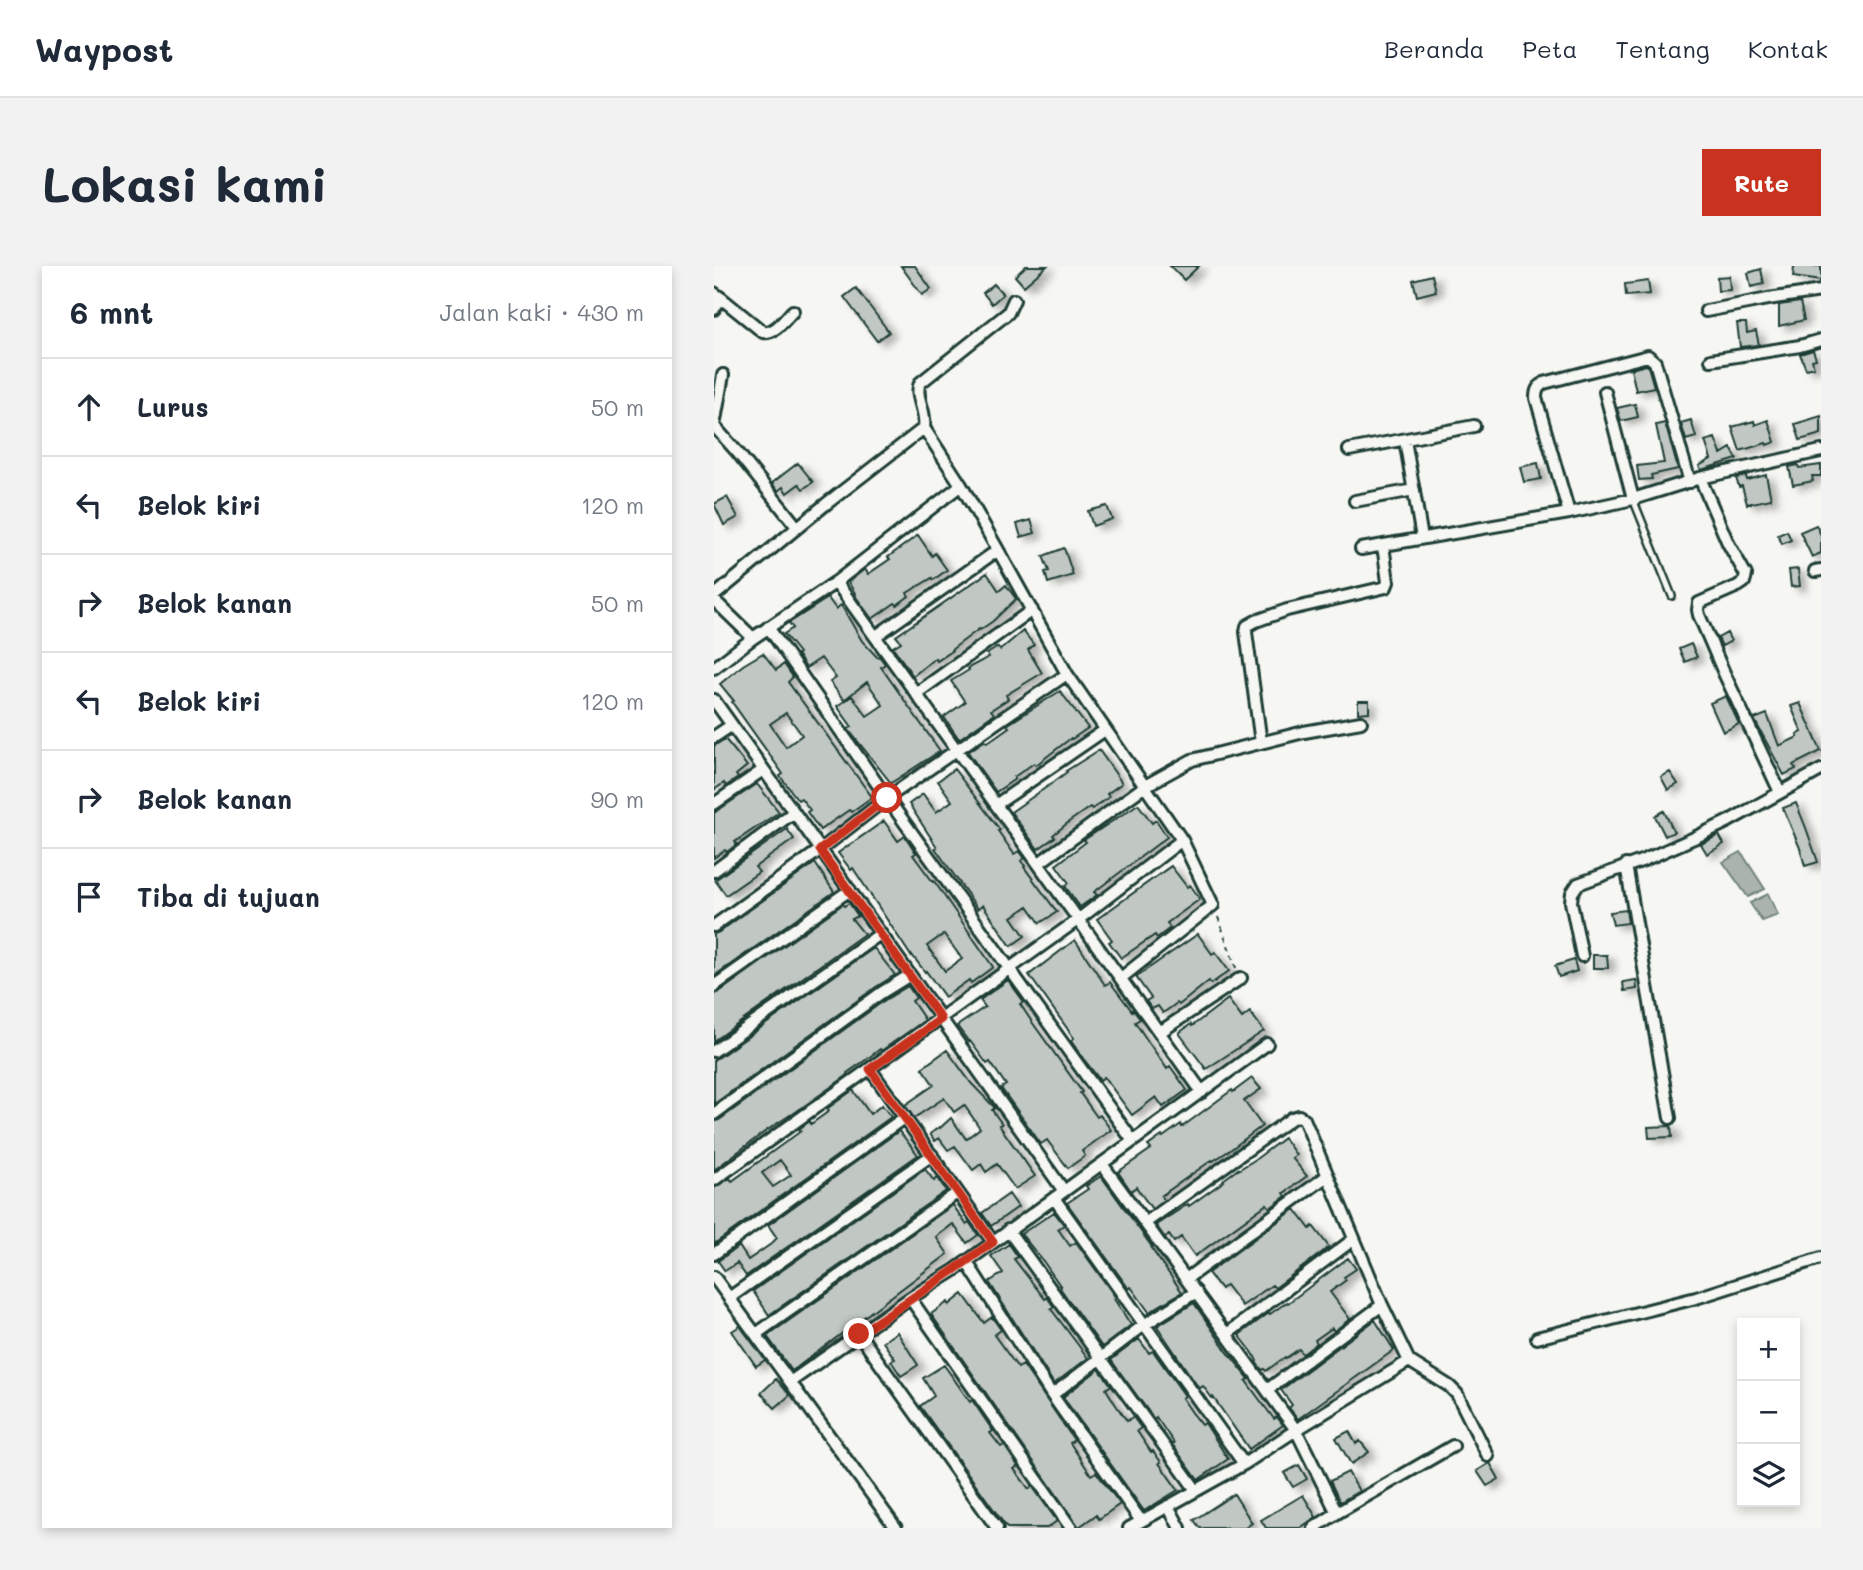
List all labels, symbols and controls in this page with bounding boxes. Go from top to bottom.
text: Waypost [35,27,173,70]
text: Beranda [1384,33,1484,64]
text: Peta [1522,33,1577,64]
text: Tentang [1615,33,1710,64]
text: Kontak [1748,33,1828,64]
button: Rute [1702,149,1821,216]
text: Lokasi kami [42,151,328,214]
text: 6 mnt [70,292,153,332]
text: Jalan kaki · 430 m [439,297,644,327]
icon: ahead [70,388,108,426]
text: Lurus [137,390,209,424]
text: 50 m [591,392,644,422]
icon: left [70,486,108,524]
text: Belok kiri [137,488,261,522]
text: 120 m [581,490,644,520]
icon: right [70,584,108,622]
text: Belok kanan [137,586,292,620]
text: 50 m [591,588,644,618]
icon: left [70,682,108,720]
text: Belok kiri [137,684,261,718]
text: 120 m [581,686,644,716]
icon: right [70,780,108,818]
text: Belok kanan [137,782,292,816]
route start [871,782,902,813]
text: 90 m [591,784,644,814]
icon: arrive [70,878,108,916]
text: Tiba di tujuan [137,880,320,914]
route end [843,1318,874,1349]
map controls [1737,1318,1800,1507]
button: + [1737,1318,1800,1381]
button: − [1737,1381,1800,1444]
button: layers [1737,1444,1800,1507]

